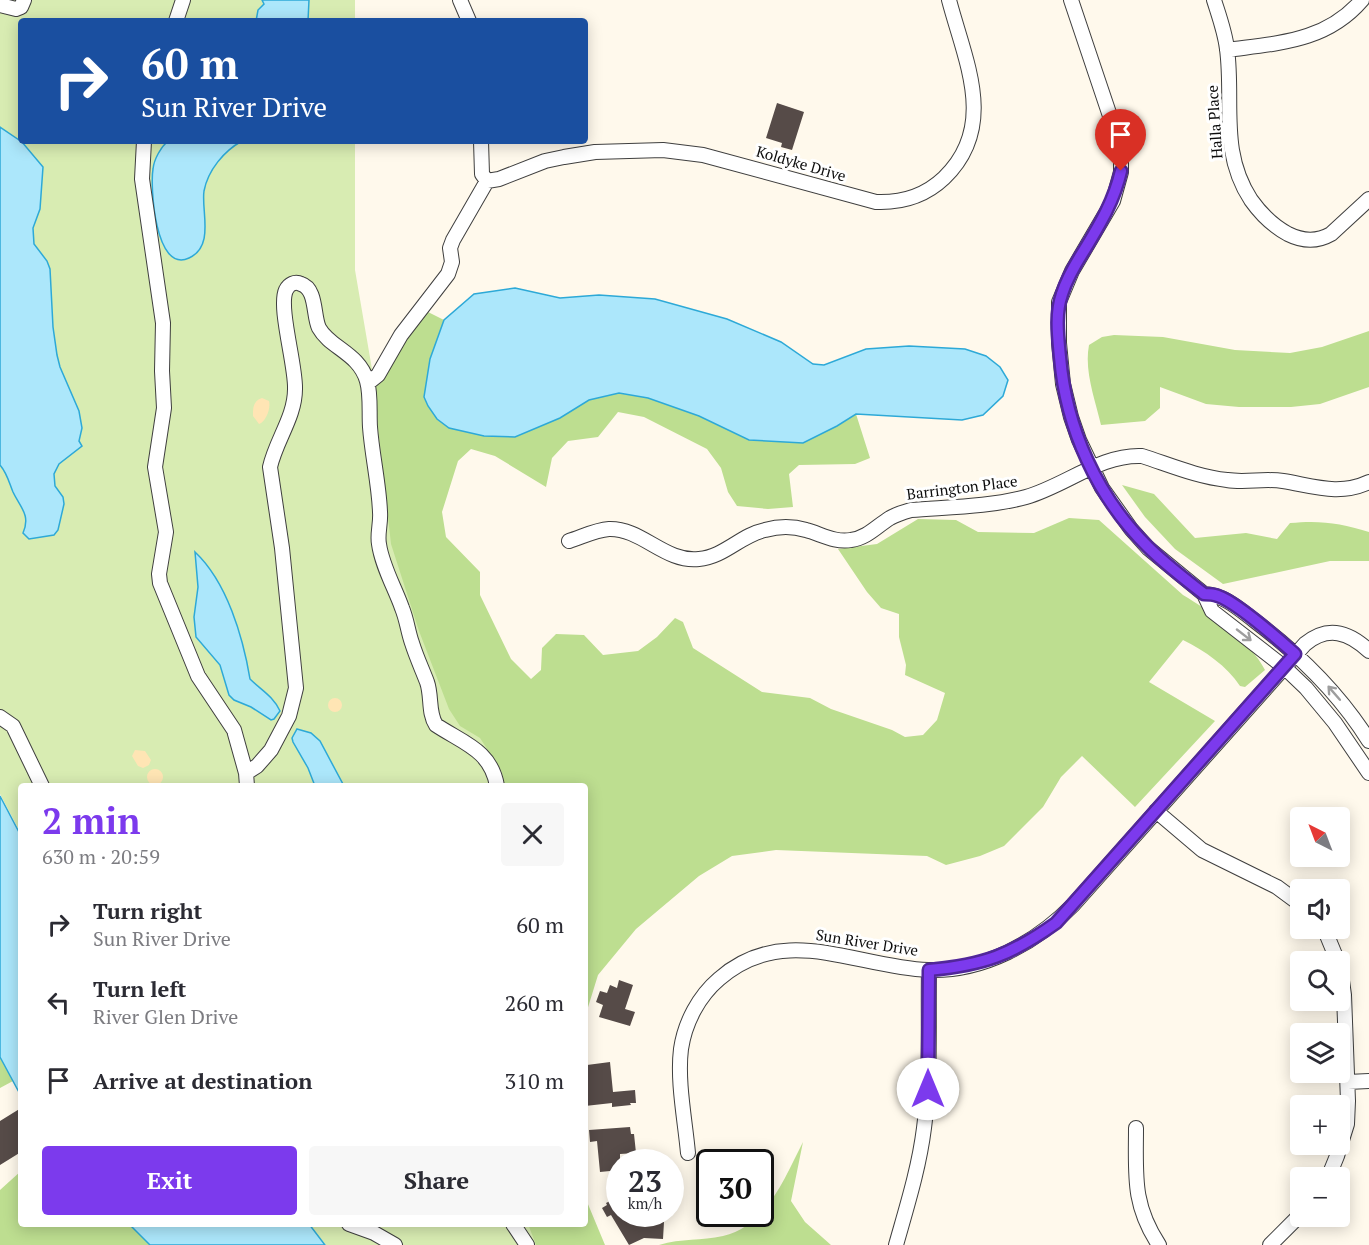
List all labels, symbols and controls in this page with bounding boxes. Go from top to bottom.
text: 60 m [141,35,239,91]
icon: right [42,42,120,120]
street label: Halla Place [1201,84,1227,160]
text: Sun River Drive [141,89,327,125]
pin [1095,109,1146,171]
icon: arrive [1104,118,1137,151]
street label: Koldyke Drive [754,141,848,185]
street label: Barrington Place [905,470,1018,504]
one-way arrow [1235,629,1251,642]
one-way arrow [1327,686,1341,701]
text: 2 min [42,797,140,844]
button: close [501,803,564,866]
north arrow [1290,807,1350,867]
map controls [1290,807,1350,1227]
text: 630 m · 20:59 [42,843,160,870]
button: sound [1290,879,1350,939]
text: Turn right [93,896,202,925]
icon: right [42,908,75,941]
text: 60 m [516,910,564,939]
street label: Sun River Drive [815,924,920,960]
text: Sun River Drive [93,925,231,952]
button: search [1290,951,1350,1011]
text: Turn left [93,974,186,1003]
icon: left [42,986,75,1019]
text: 260 m [504,988,564,1017]
text: River Glen Drive [93,1003,238,1030]
button: layers [1290,1023,1350,1083]
position arrow [896,1057,960,1121]
icon: arrive [42,1064,75,1097]
text: Arrive at destination [93,1066,312,1095]
text: 310 m [504,1066,564,1095]
button: + [1290,1095,1350,1155]
button: Exit [42,1146,297,1215]
button: Share [309,1146,564,1215]
speed limit sign: 30 [696,1149,774,1227]
text: 23 [628,1161,662,1201]
button: − [1290,1167,1350,1227]
text: km/h [628,1193,662,1213]

